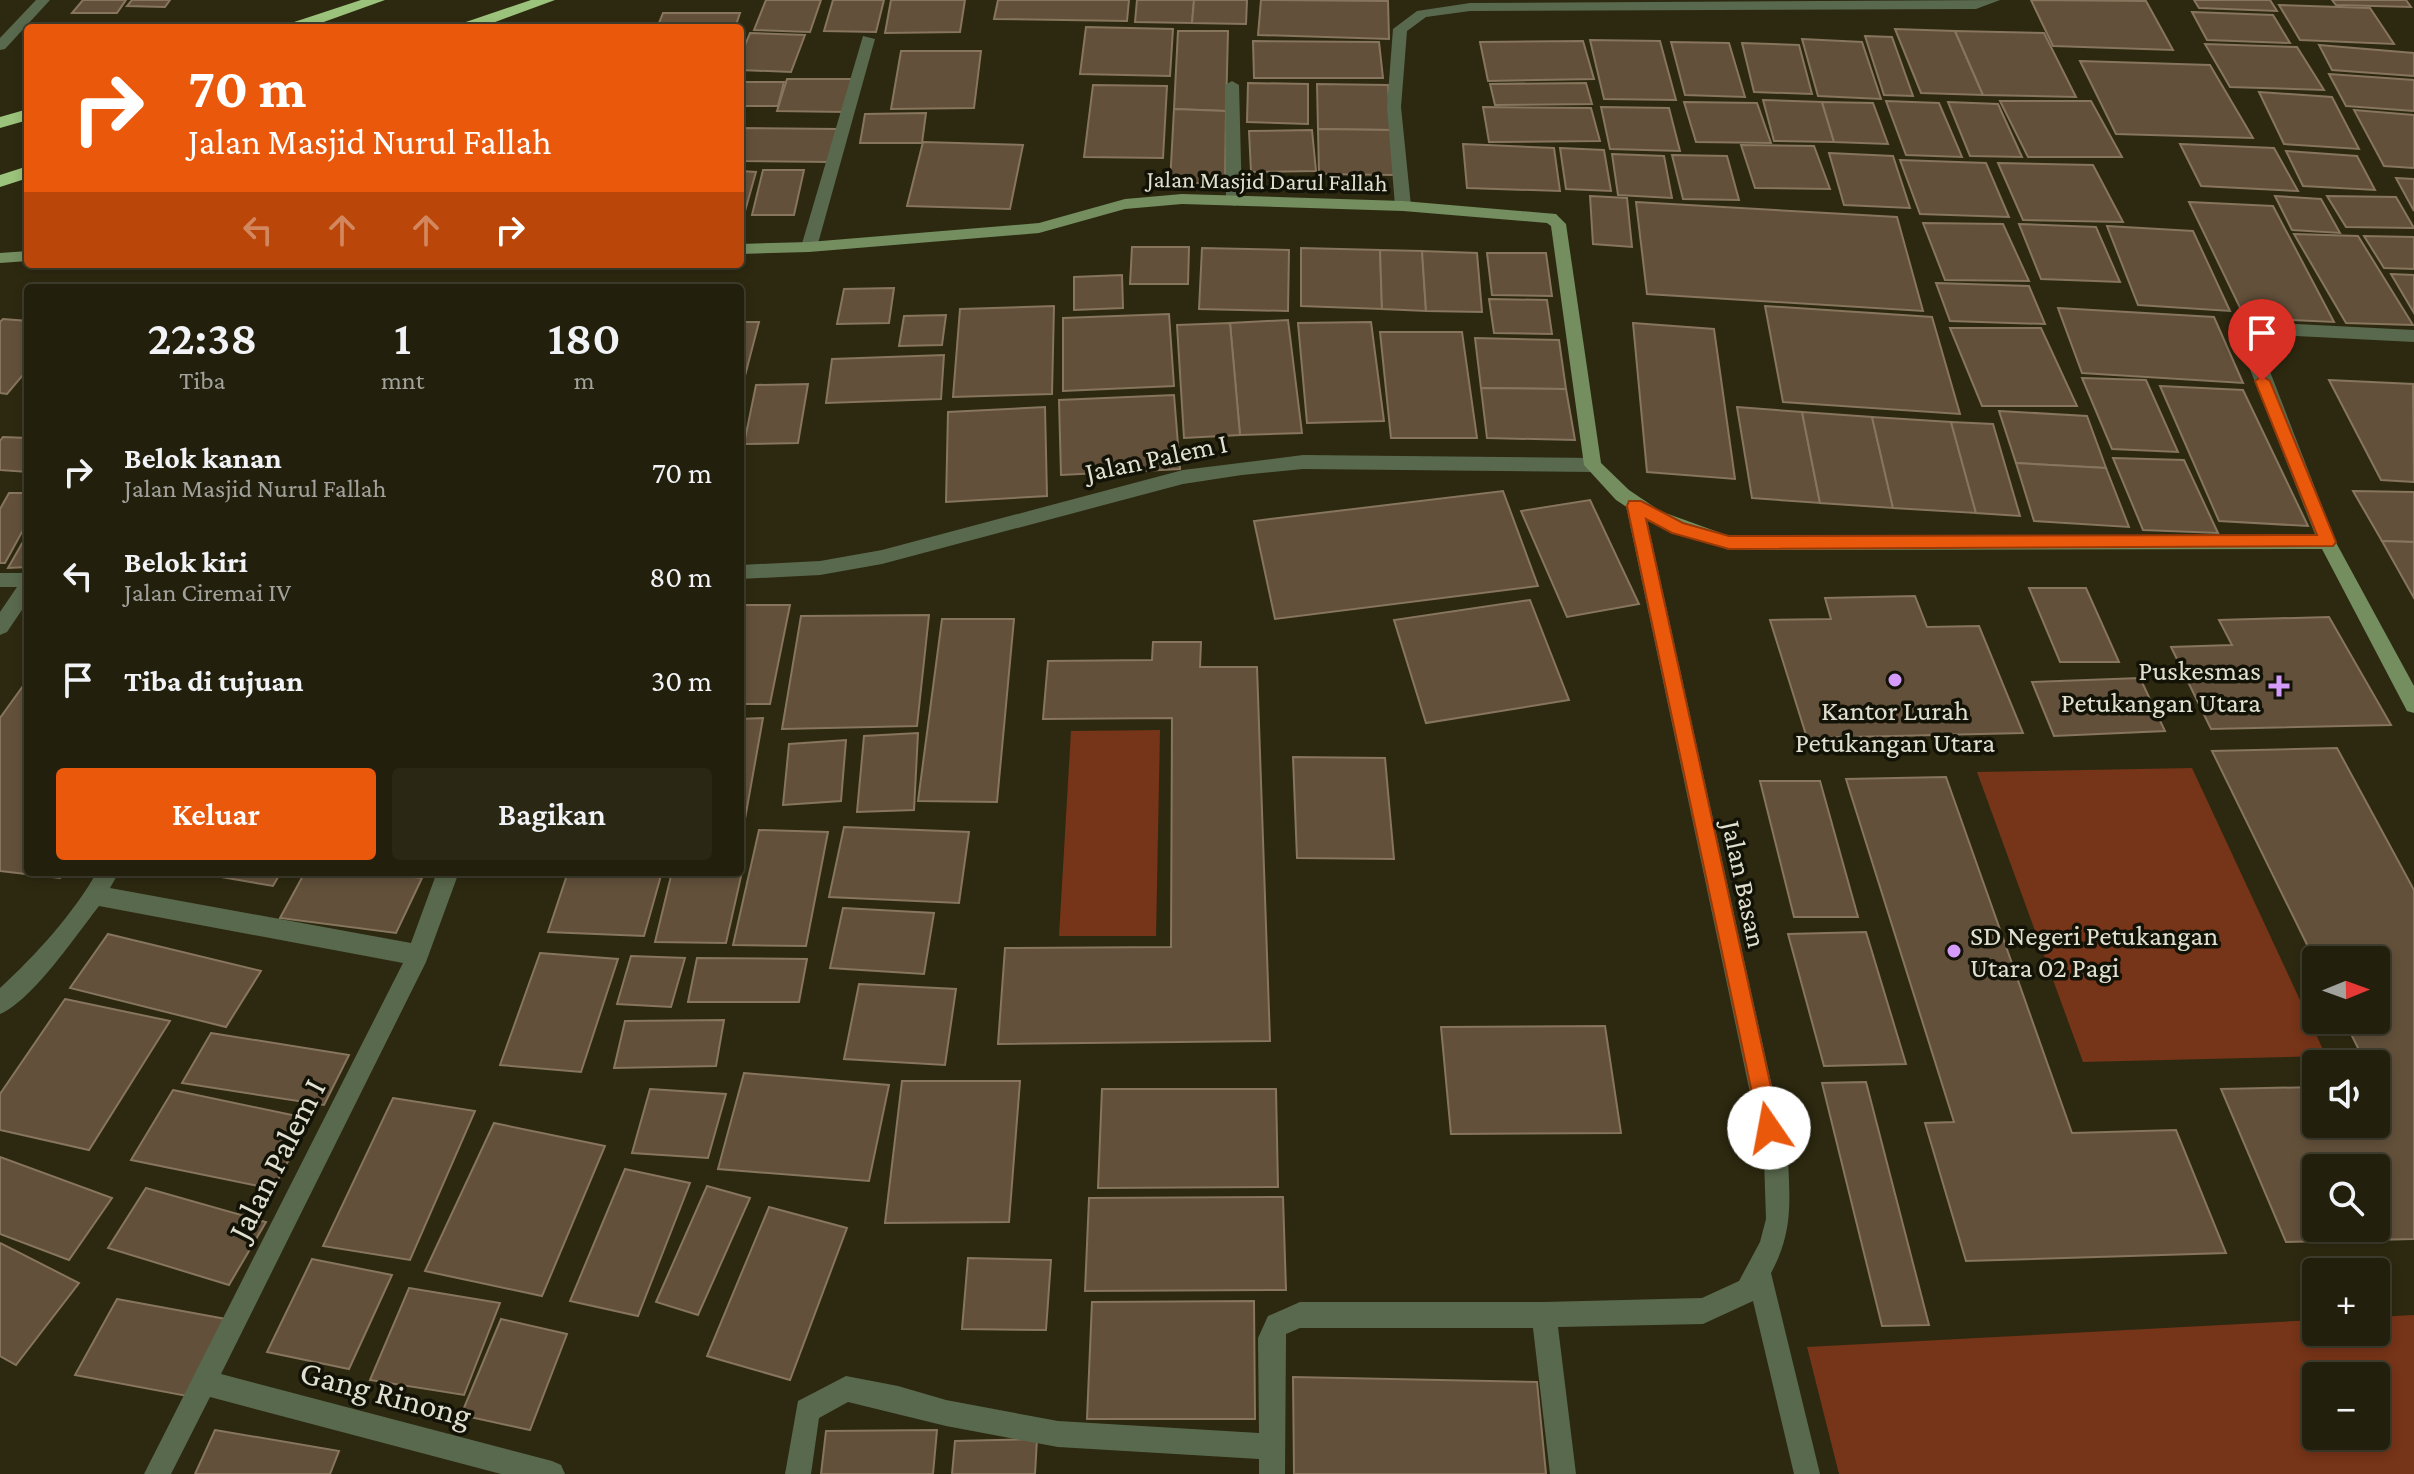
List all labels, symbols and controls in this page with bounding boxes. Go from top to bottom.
icon: right [56,56,160,160]
text: 70 m [188,57,307,119]
text: Jalan Masjid Nurul Fallah [188,122,552,162]
street label: Jalan Masjid Darul Fallah [1144,165,1388,196]
icon: left [236,208,280,252]
icon: ahead [320,208,364,252]
icon: ahead [404,208,448,252]
icon: right [488,208,532,252]
pin [2228,299,2296,381]
text: 22:38 [147,311,257,364]
text: 1 [394,311,411,364]
text: 180 [548,311,621,364]
icon: arrive [2240,311,2284,355]
text: Tiba [179,366,226,395]
text: mnt [381,366,424,395]
text: m [574,366,595,395]
street label: Jalan Palem I [1079,427,1230,488]
text: Belok kanan [124,441,282,474]
icon: right [56,450,100,494]
text: 70 m [652,456,712,489]
text: Jalan Masjid Nurul Fallah [124,474,387,503]
text: Belok kiri [124,545,248,578]
icon: left [56,554,100,598]
text: 80 m [649,560,712,593]
text: Jalan Ciremai IV [124,578,291,607]
place label: Puskesmas Petukangan Utara [2061,655,2261,718]
icon: arrive [56,658,100,702]
text: Tiba di tujuan [124,664,303,697]
text: 30 m [651,664,712,697]
marker: Kantor Lurah Petukangan Utara [1886,671,1904,689]
marker: Puskesmas Petukangan Utara [2268,675,2290,697]
place label: Kantor Lurah Petukangan Utara [1795,695,1995,758]
button: Keluar [56,768,376,860]
button: Bagikan [392,768,712,860]
street label: Jalan Basan [1715,815,1773,950]
place label: SD Negeri Petukangan Utara 02 Pagi [1970,920,2218,983]
marker: SD Negeri Petukangan Utara 02 Pagi [1945,942,1963,960]
north arrow [2302,946,2390,1034]
map controls [2302,946,2390,1450]
button: sound [2302,1050,2390,1138]
street label: Jalan Palem I [219,1073,333,1248]
position arrow [1727,1086,1811,1170]
button: search [2302,1154,2390,1242]
button: + [2302,1258,2390,1346]
street label: Gang Rinong [296,1353,476,1435]
button: − [2302,1362,2390,1450]

